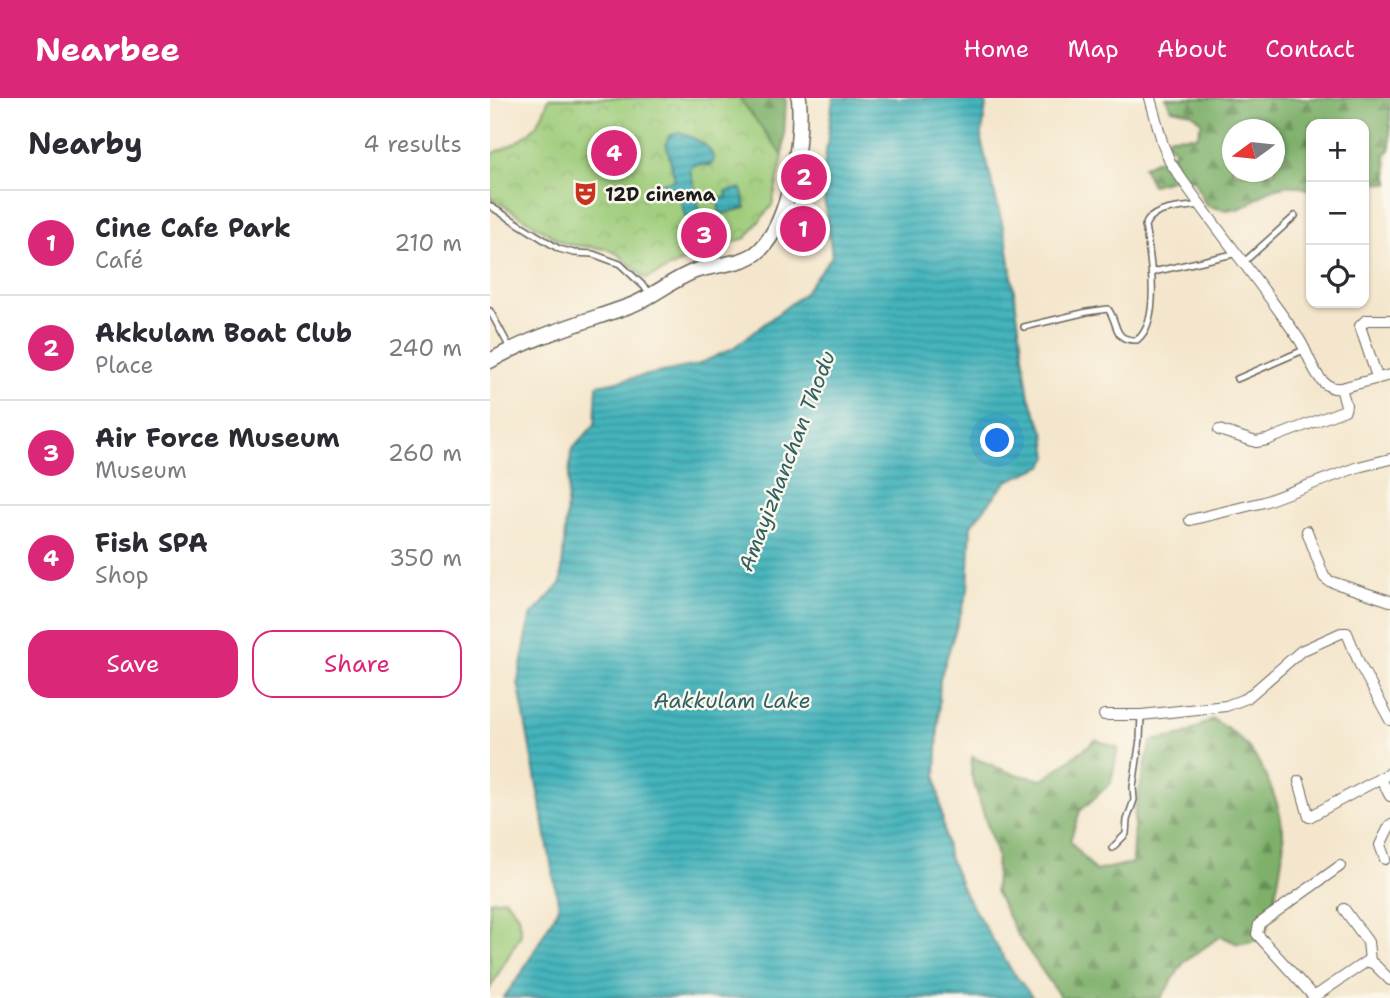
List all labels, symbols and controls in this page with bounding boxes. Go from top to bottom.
text: Nearbee [35,27,180,72]
text: Home [963,33,1029,65]
text: Map [1067,33,1119,65]
text: About [1157,33,1227,65]
text: Contact [1265,33,1355,65]
north arrow [1222,119,1285,182]
map controls [1306,119,1369,308]
button: + [1306,119,1369,182]
text: Nearby [28,123,143,164]
pin: 4 [591,127,637,179]
text: 4 results [363,129,462,159]
pin: 2 [781,151,827,203]
theatre icon: 12D cinema [571,180,599,208]
place label: 12D cinema [605,182,716,207]
button: − [1306,182,1369,245]
pin: 1 [780,203,826,255]
pin: 3 [681,209,727,261]
text: Cine Cafe Park [95,210,291,245]
text: 1 [46,228,56,258]
text: 210 m [394,228,462,258]
text: Café [95,245,143,275]
button: locate [1306,245,1369,308]
text: Akkulam Boat Club [95,315,352,350]
text: 2 [43,333,59,363]
text: 240 m [388,333,462,363]
water label: Amayizhanchan Thodu [732,347,842,575]
text: Place [95,350,154,380]
text: Air Force Museum [95,420,340,455]
your location [980,423,1014,457]
text: 3 [43,438,59,468]
text: 260 m [388,438,462,468]
text: Museum [95,455,187,485]
text: Fish SPA [95,525,208,560]
text: 4 [43,543,59,573]
text: 350 m [389,543,462,573]
text: Shop [95,560,149,590]
button: Save [28,630,238,698]
button: Share [252,630,462,698]
water label: Aakkulam Lake [654,687,810,715]

